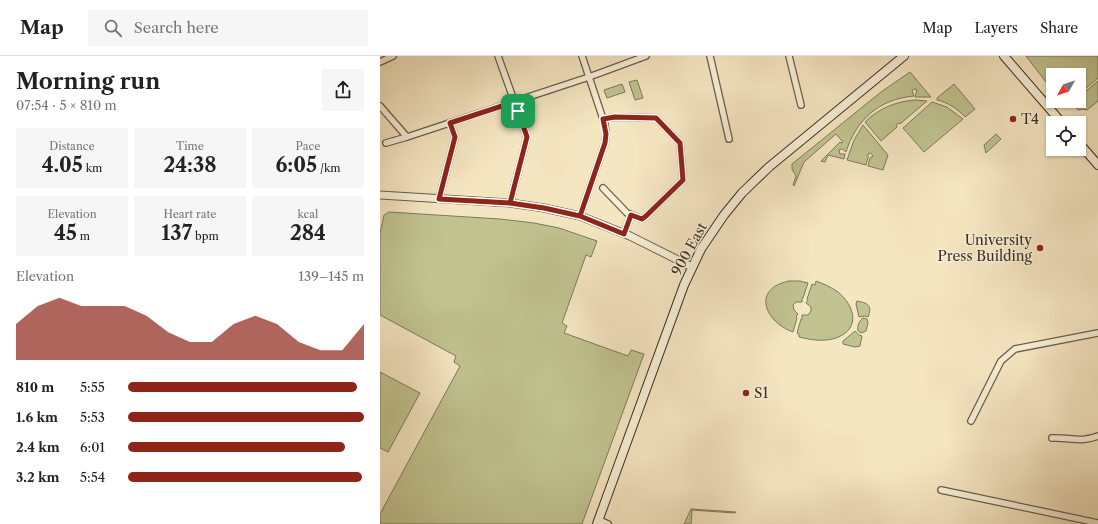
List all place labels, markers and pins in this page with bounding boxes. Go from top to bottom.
pin [501,94,535,128]
place label: T4 [1021,110,1039,128]
marker: T4 [1008,114,1018,124]
place label: University Press Building [938,231,1033,265]
marker: University Press Building [1035,243,1045,253]
place label: S1 [754,384,768,402]
marker: S1 [741,388,751,398]

